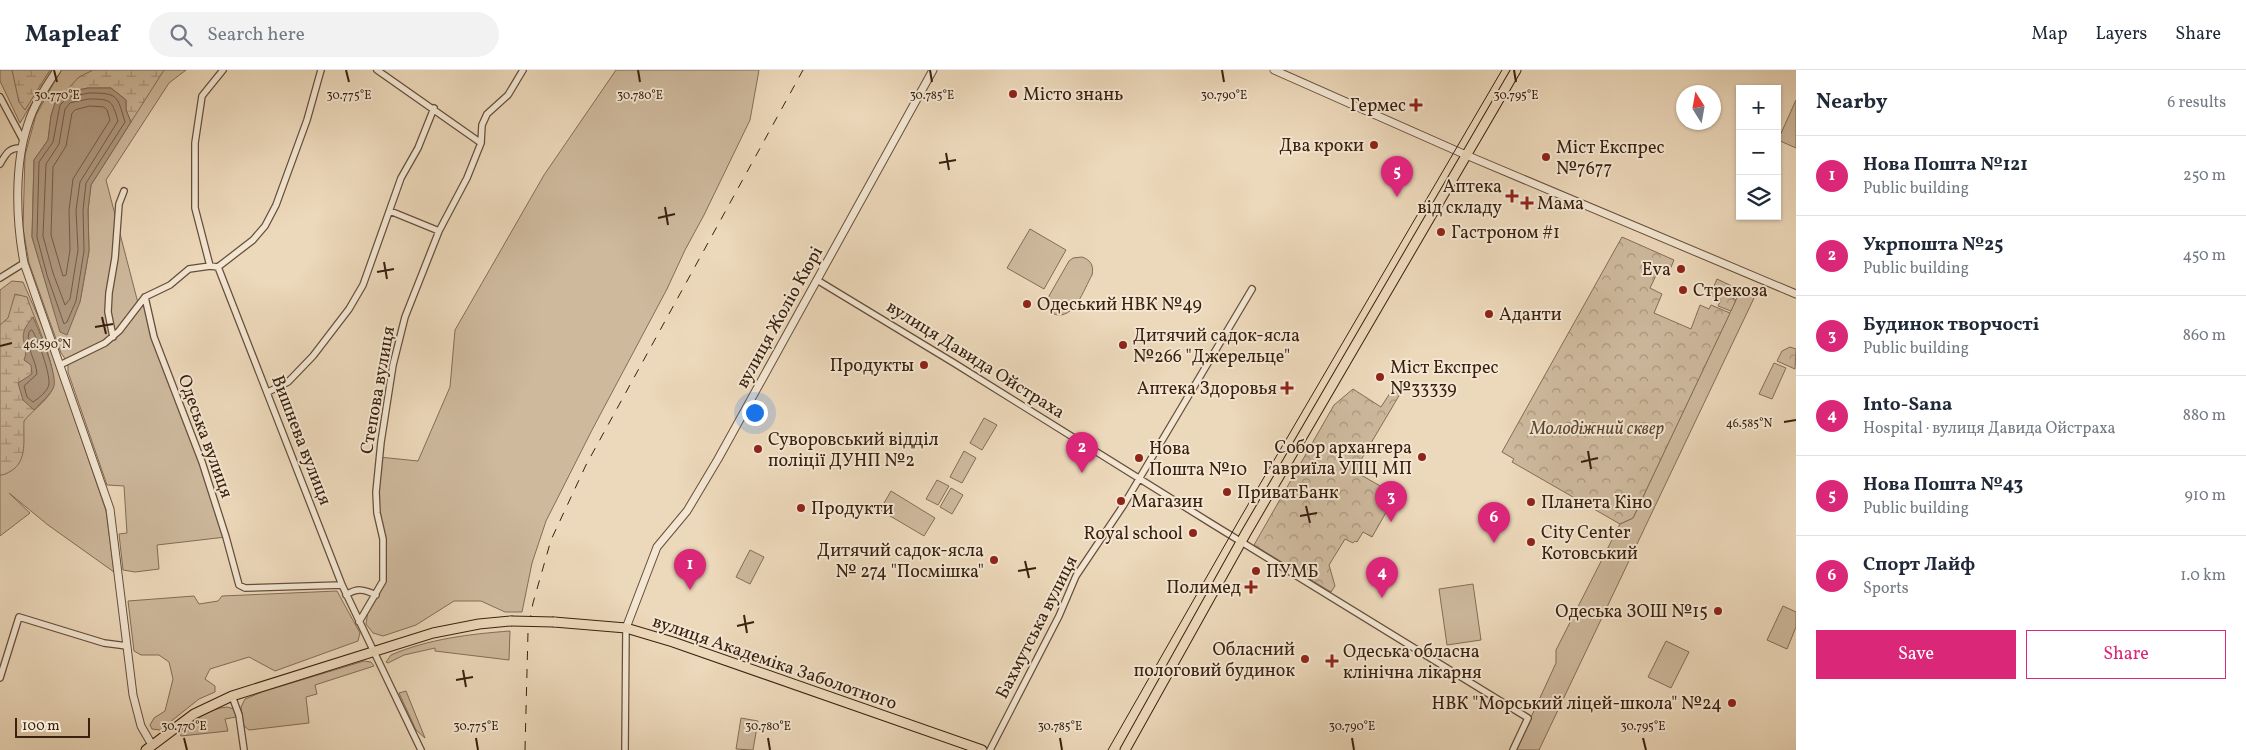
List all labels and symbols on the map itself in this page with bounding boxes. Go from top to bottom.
place label: Місто знань [1023,83,1123,108]
north arrow [1676,85,1721,130]
text: 30.770°E [34,88,80,104]
text: 30.775°E [327,88,371,104]
text: 30.780°E [617,88,663,104]
text: 30.785°E [910,88,954,104]
marker: Місто знань [1007,88,1019,100]
text: 30.790°E [1201,88,1247,104]
text: 30.795°E [1493,88,1539,104]
place label: Гермес [1350,94,1406,119]
marker: Гермес [1410,99,1422,111]
place label: Два кроки [1279,134,1364,159]
place label: Міст Експрес №7677 [1556,136,1665,182]
marker: Два кроки [1368,139,1380,151]
marker: Міст Експрес №7677 [1540,151,1552,163]
pin: 5 [1381,156,1413,197]
place label: Аптека від складу [1417,175,1502,221]
marker: Аптека від складу [1506,190,1518,202]
place label: Мама [1537,192,1584,217]
marker: Мама [1521,197,1533,209]
place label: Гастроном #1 [1451,221,1560,246]
marker: Гастроном #1 [1435,226,1447,238]
street label: вулиця Жоліо Кюрі [731,242,830,393]
place label: Eva [1642,258,1671,283]
marker: Eva [1675,263,1687,275]
place label: Стрекоза [1693,279,1768,304]
marker: Стрекоза [1677,284,1689,296]
place label: Одеський НВК №49 [1037,293,1202,318]
street label: вулиця Давида Ойстраха [881,295,1069,425]
marker: Одеський НВК №49 [1021,298,1033,310]
place label: Аданти [1499,303,1562,328]
marker: Аданти [1483,308,1495,320]
street label: Степова вулиця [355,324,402,456]
place label: Дитячий садок-ясла №266 "Джерельце" [1133,324,1300,370]
text: 46.590°N [23,337,71,353]
marker: Дитячий садок-ясла №266 "Джерельце" [1117,339,1129,351]
place label: Продукты [830,354,914,379]
place label: Міст Експрес №33339 [1390,356,1499,402]
marker: Продукты [918,359,930,371]
street label: Одеська вулиця [171,371,239,502]
marker: Міст Експрес №33339 [1374,371,1386,383]
street label: Вишнева вулиця [264,372,337,509]
place label: Аптека Здоровья [1137,377,1277,402]
marker: Аптека Здоровья [1281,382,1293,394]
your location [742,400,768,426]
text: 46.585°N [1726,416,1772,432]
park label: Молодіжний сквер [1529,417,1665,442]
place label: Суворовський відділ поліції ДУНП №2 [768,428,939,474]
pin: 2 [1066,432,1098,473]
place label: Собор архангера Гавриїла УПЦ МП [1263,436,1412,482]
place label: Нова Пошта №10 [1149,437,1247,483]
marker: Суворовський відділ поліції ДУНП №2 [752,443,764,455]
marker: Собор архангера Гавриїла УПЦ МП [1416,451,1428,463]
marker: Нова Пошта №10 [1133,452,1145,464]
place label: ПриватБанк [1237,481,1339,506]
pin: 3 [1375,481,1407,522]
marker: ПриватБанк [1221,486,1233,498]
place label: Магазин [1131,490,1203,515]
place label: Планета Кіно [1541,491,1652,516]
marker: Магазин [1115,495,1127,507]
marker: Планета Кіно [1525,496,1537,508]
place label: Продукти [811,497,894,522]
marker: Продукти [795,502,807,514]
pin: 6 [1478,502,1510,543]
place label: City Center Котовський [1541,521,1638,567]
place label: Royal school [1084,522,1183,547]
marker: Royal school [1187,527,1199,539]
marker: City Center Котовський [1525,536,1537,548]
place label: Дитячий садок-ясла № 274 "Посмішка" [817,539,984,585]
pin: 1 [674,549,706,590]
street label: Бахмутська вулиця [990,552,1084,704]
marker: Дитячий садок-ясла № 274 "Посмішка" [988,554,1000,566]
pin: 4 [1366,557,1398,598]
place label: ПУМБ [1266,560,1319,585]
marker: ПУМБ [1250,565,1262,577]
place label: Полимед [1166,576,1241,601]
marker: Полимед [1245,581,1257,593]
place label: Одеська ЗОШ №15 [1555,600,1708,625]
marker: Одеська ЗОШ №15 [1712,605,1724,617]
street label: вулиця Академіка Заболотного [649,610,900,717]
place label: Обласний пологовий будинок [1134,638,1295,684]
place label: Одеська обласна клінічна лікарня [1343,640,1482,686]
marker: Обласний пологовий будинок [1299,653,1311,665]
marker: Одеська обласна клінічна лікарня [1325,654,1339,668]
place label: НВК "Морський ліцей-школа" №24 [1432,692,1722,717]
marker: НВК "Морський ліцей-школа" №24 [1726,697,1738,709]
scale bar [15,715,90,738]
text: 30.770°E [161,719,207,735]
text: 30.775°E [454,719,498,735]
text: 30.780°E [745,719,791,735]
text: 30.785°E [1038,719,1082,735]
text: 30.790°E [1329,719,1375,735]
text: 30.795°E [1620,719,1666,735]

